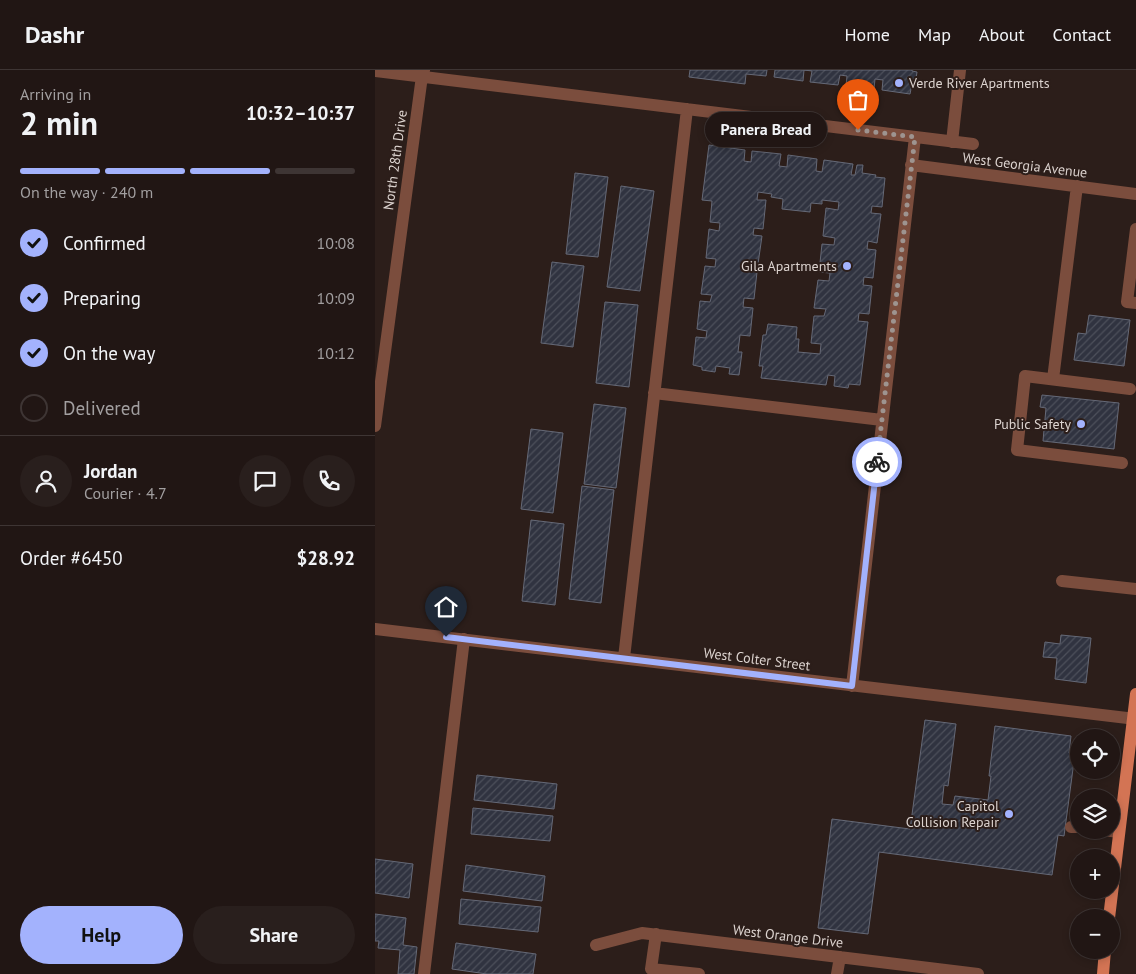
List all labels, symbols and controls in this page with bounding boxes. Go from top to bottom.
text: Dashr [25,19,84,50]
text: Home [844,23,890,46]
text: Map [918,23,951,46]
text: About [979,23,1025,46]
text: Contact [1053,23,1111,46]
place label: Verde River Apartments [908,74,1050,92]
marker: Verde River Apartments [893,77,905,89]
pin [837,79,879,130]
text: Arriving in [20,84,91,104]
icon: bag [844,86,872,114]
text: 10:32–10:37 [246,101,355,125]
text: 2 min [20,102,98,144]
street label: North 28th Drive [379,109,411,211]
callout: Panera Bread [705,112,828,148]
text: Panera Bread [721,119,811,139]
street label: West Georgia Avenue [962,148,1088,182]
text: On the way · 240 m [20,182,153,202]
icon: check [20,229,48,257]
text: Confirmed [63,231,146,255]
text: 10:08 [317,233,355,253]
place label: Gila Apartments [741,257,837,275]
marker: Gila Apartments [841,260,853,272]
icon: check [20,284,48,312]
text: Preparing [63,286,141,310]
text: 10:09 [317,288,355,308]
icon: check [20,339,48,367]
text: On the way [63,341,155,365]
text: 10:12 [317,343,355,363]
text: Delivered [63,396,141,420]
place label: Public Safety [994,415,1071,433]
marker: Public Safety [1075,418,1087,430]
courier [852,437,902,487]
icon: bike [863,448,891,476]
button: person [20,455,72,507]
button: chat [239,455,291,507]
button: phone [303,455,355,507]
text: Jordan [84,459,137,483]
text: Courier · 4.7 [84,483,167,503]
text: Order #6450 [20,546,123,570]
text: $28.92 [296,546,355,570]
pin [425,586,467,637]
icon: home [432,593,460,621]
street label: West Colter Street [703,644,812,675]
map controls [1070,729,1120,959]
button: locate [1070,729,1120,779]
button: layers [1070,789,1120,839]
place label: Capitol Collision Repair [906,797,999,831]
marker: Capitol Collision Repair [1003,808,1015,820]
button: + [1070,849,1120,899]
button: Help [20,906,183,964]
button: Share [193,906,355,964]
button: − [1070,909,1120,959]
street label: West Orange Drive [732,920,844,952]

